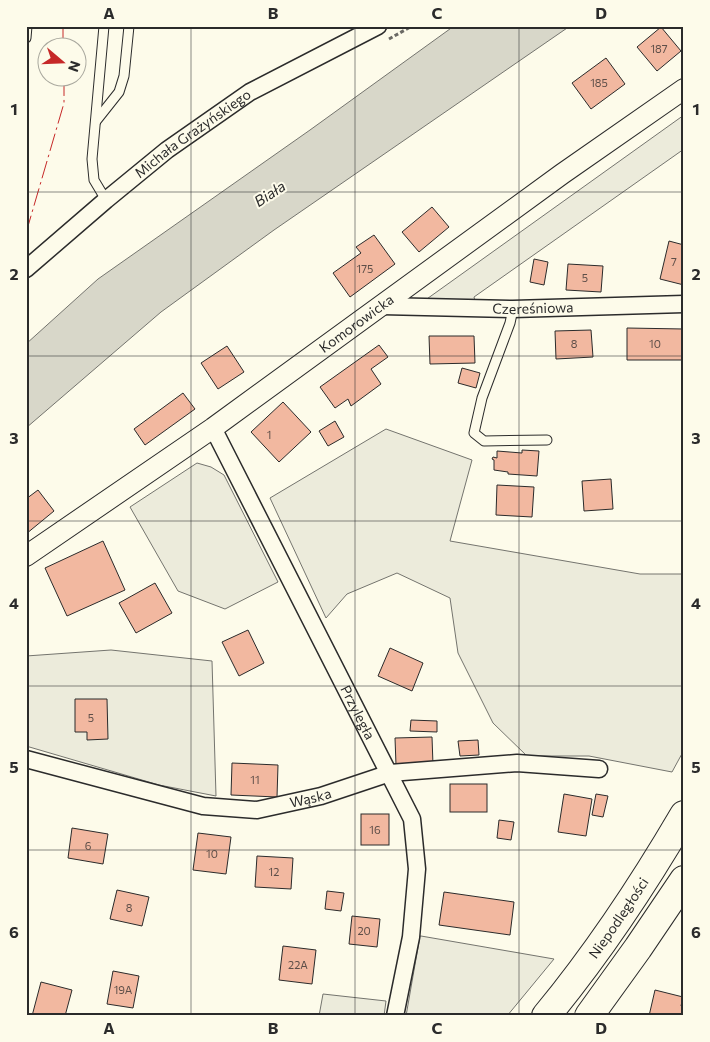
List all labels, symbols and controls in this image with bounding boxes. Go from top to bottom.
text: A [103,3,115,22]
text: B [268,3,279,22]
text: C [432,3,443,22]
text: D [595,3,607,22]
north arrow [38,38,88,88]
house number: 187 [650,42,668,55]
text: N [65,59,85,74]
house number: 185 [590,76,608,89]
street label: Michała Grażyńskiego [131,85,254,181]
text: 1 [10,99,18,118]
text: 1 [692,99,700,118]
water label: Biała [250,176,289,210]
house number: 7 [671,255,677,268]
house number: 175 [357,262,373,275]
text: 2 [9,264,19,283]
text: 2 [691,264,701,283]
house number: 5 [582,271,588,284]
street label: Komorowicka [316,290,397,356]
street label: Czereśniowa [492,298,574,317]
house number: 8 [571,337,578,350]
house number: 10 [649,337,661,350]
text: 3 [9,428,19,447]
house number: 1 [267,428,271,441]
text: 3 [691,428,701,447]
text: 4 [9,593,19,612]
text: 4 [691,593,701,612]
street label: Przyległa [337,682,379,742]
house number: 5 [88,711,94,724]
text: 5 [9,757,19,776]
text: 5 [691,757,701,776]
house number: 11 [250,773,260,786]
street label: Wąska [288,784,333,811]
house number: 16 [369,823,381,836]
house number: 6 [85,839,92,852]
house number: 10 [206,847,218,860]
house number: 12 [269,865,279,878]
street label: Niepodległości [585,874,652,962]
house number: 8 [126,901,133,914]
text: 6 [9,922,19,941]
text: 6 [691,922,701,941]
house number: 20 [357,924,371,937]
house number: 22A [288,958,308,971]
house number: 19A [114,983,133,996]
text: A [103,1018,115,1037]
text: B [268,1018,279,1037]
text: C [432,1018,443,1037]
text: D [595,1018,607,1037]

